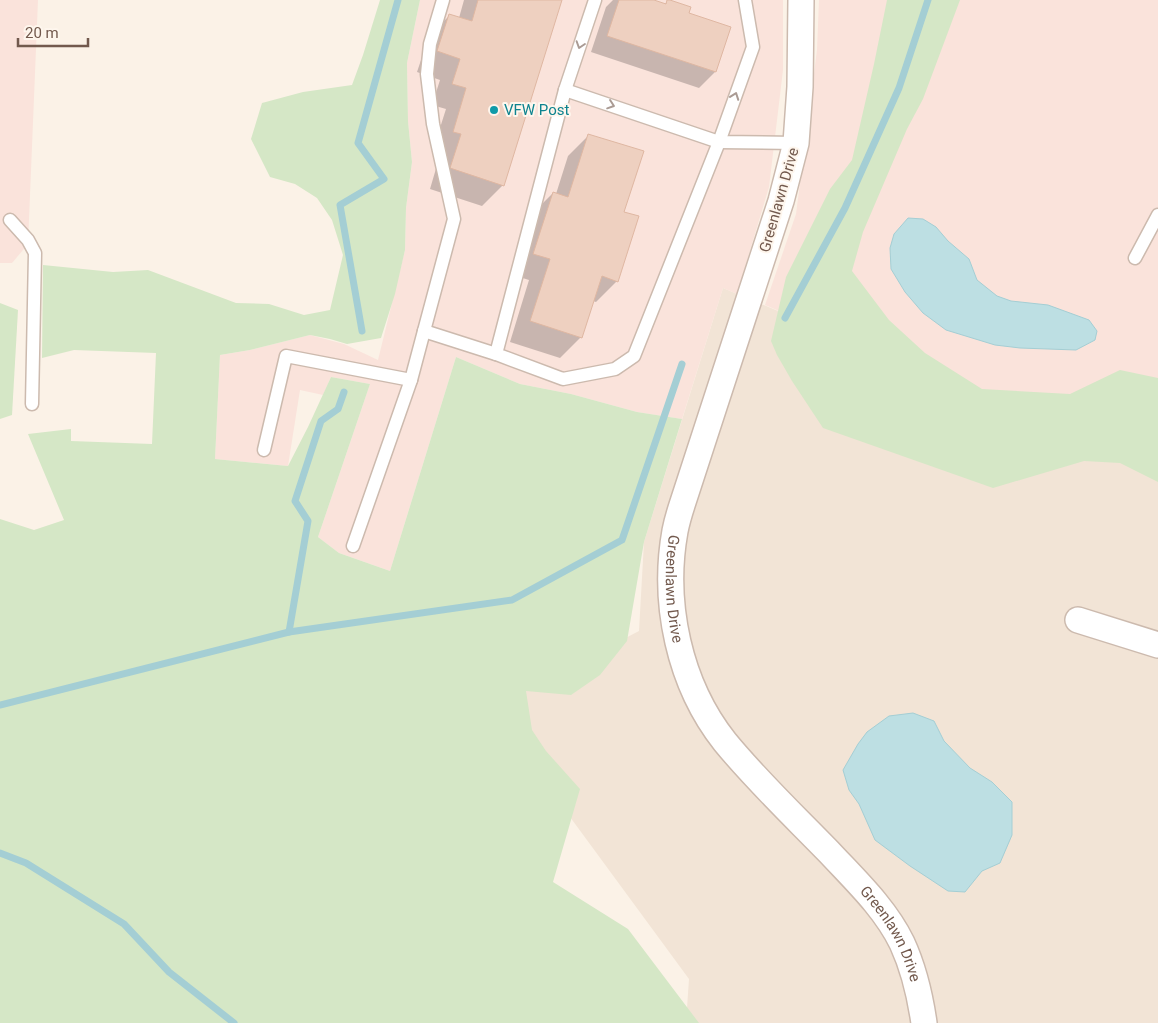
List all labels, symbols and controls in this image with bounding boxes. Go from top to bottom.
scale bar [18,15,88,47]
text: 20 m [25,24,59,42]
one-way arrow [576,40,586,48]
one-way arrow [729,92,740,101]
one-way arrow [607,99,615,109]
place label: VFW Post [504,101,570,119]
marker: VFW Post [488,104,500,116]
street label: Greenlawn Drive [755,146,803,254]
street label: Greenlawn Drive [662,534,687,645]
street label: Greenlawn Drive [856,882,924,984]

